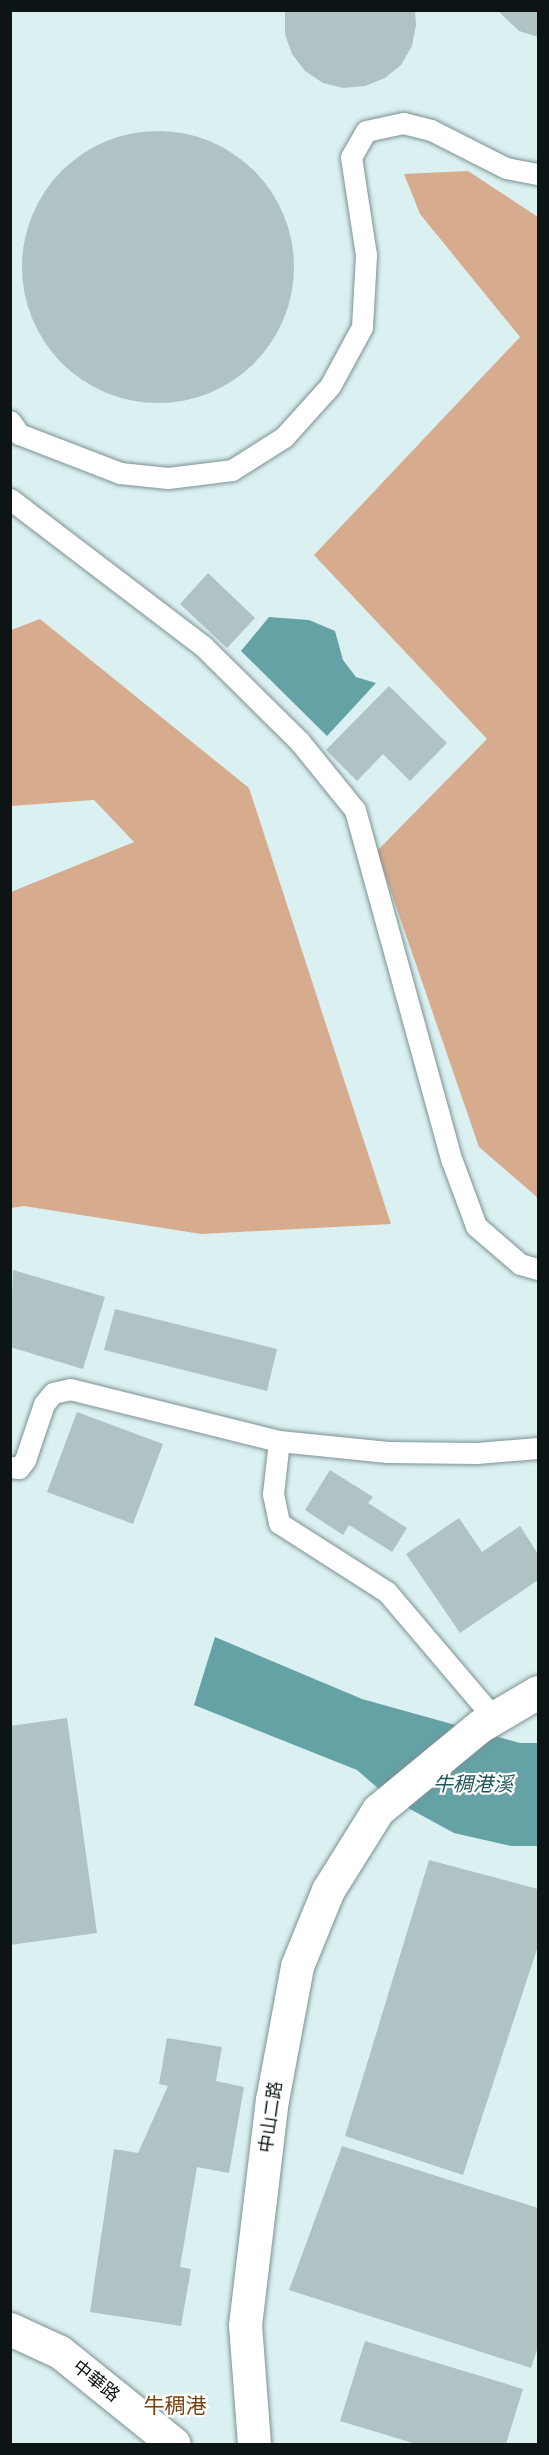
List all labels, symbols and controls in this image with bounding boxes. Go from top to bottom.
water label: 牛稠港溪 [433,1772,513,1796]
street label: 中山二路 [255,2080,287,2154]
street label: 中華路 [68,2356,124,2406]
district label: 牛稠港 [144,2393,206,2419]

